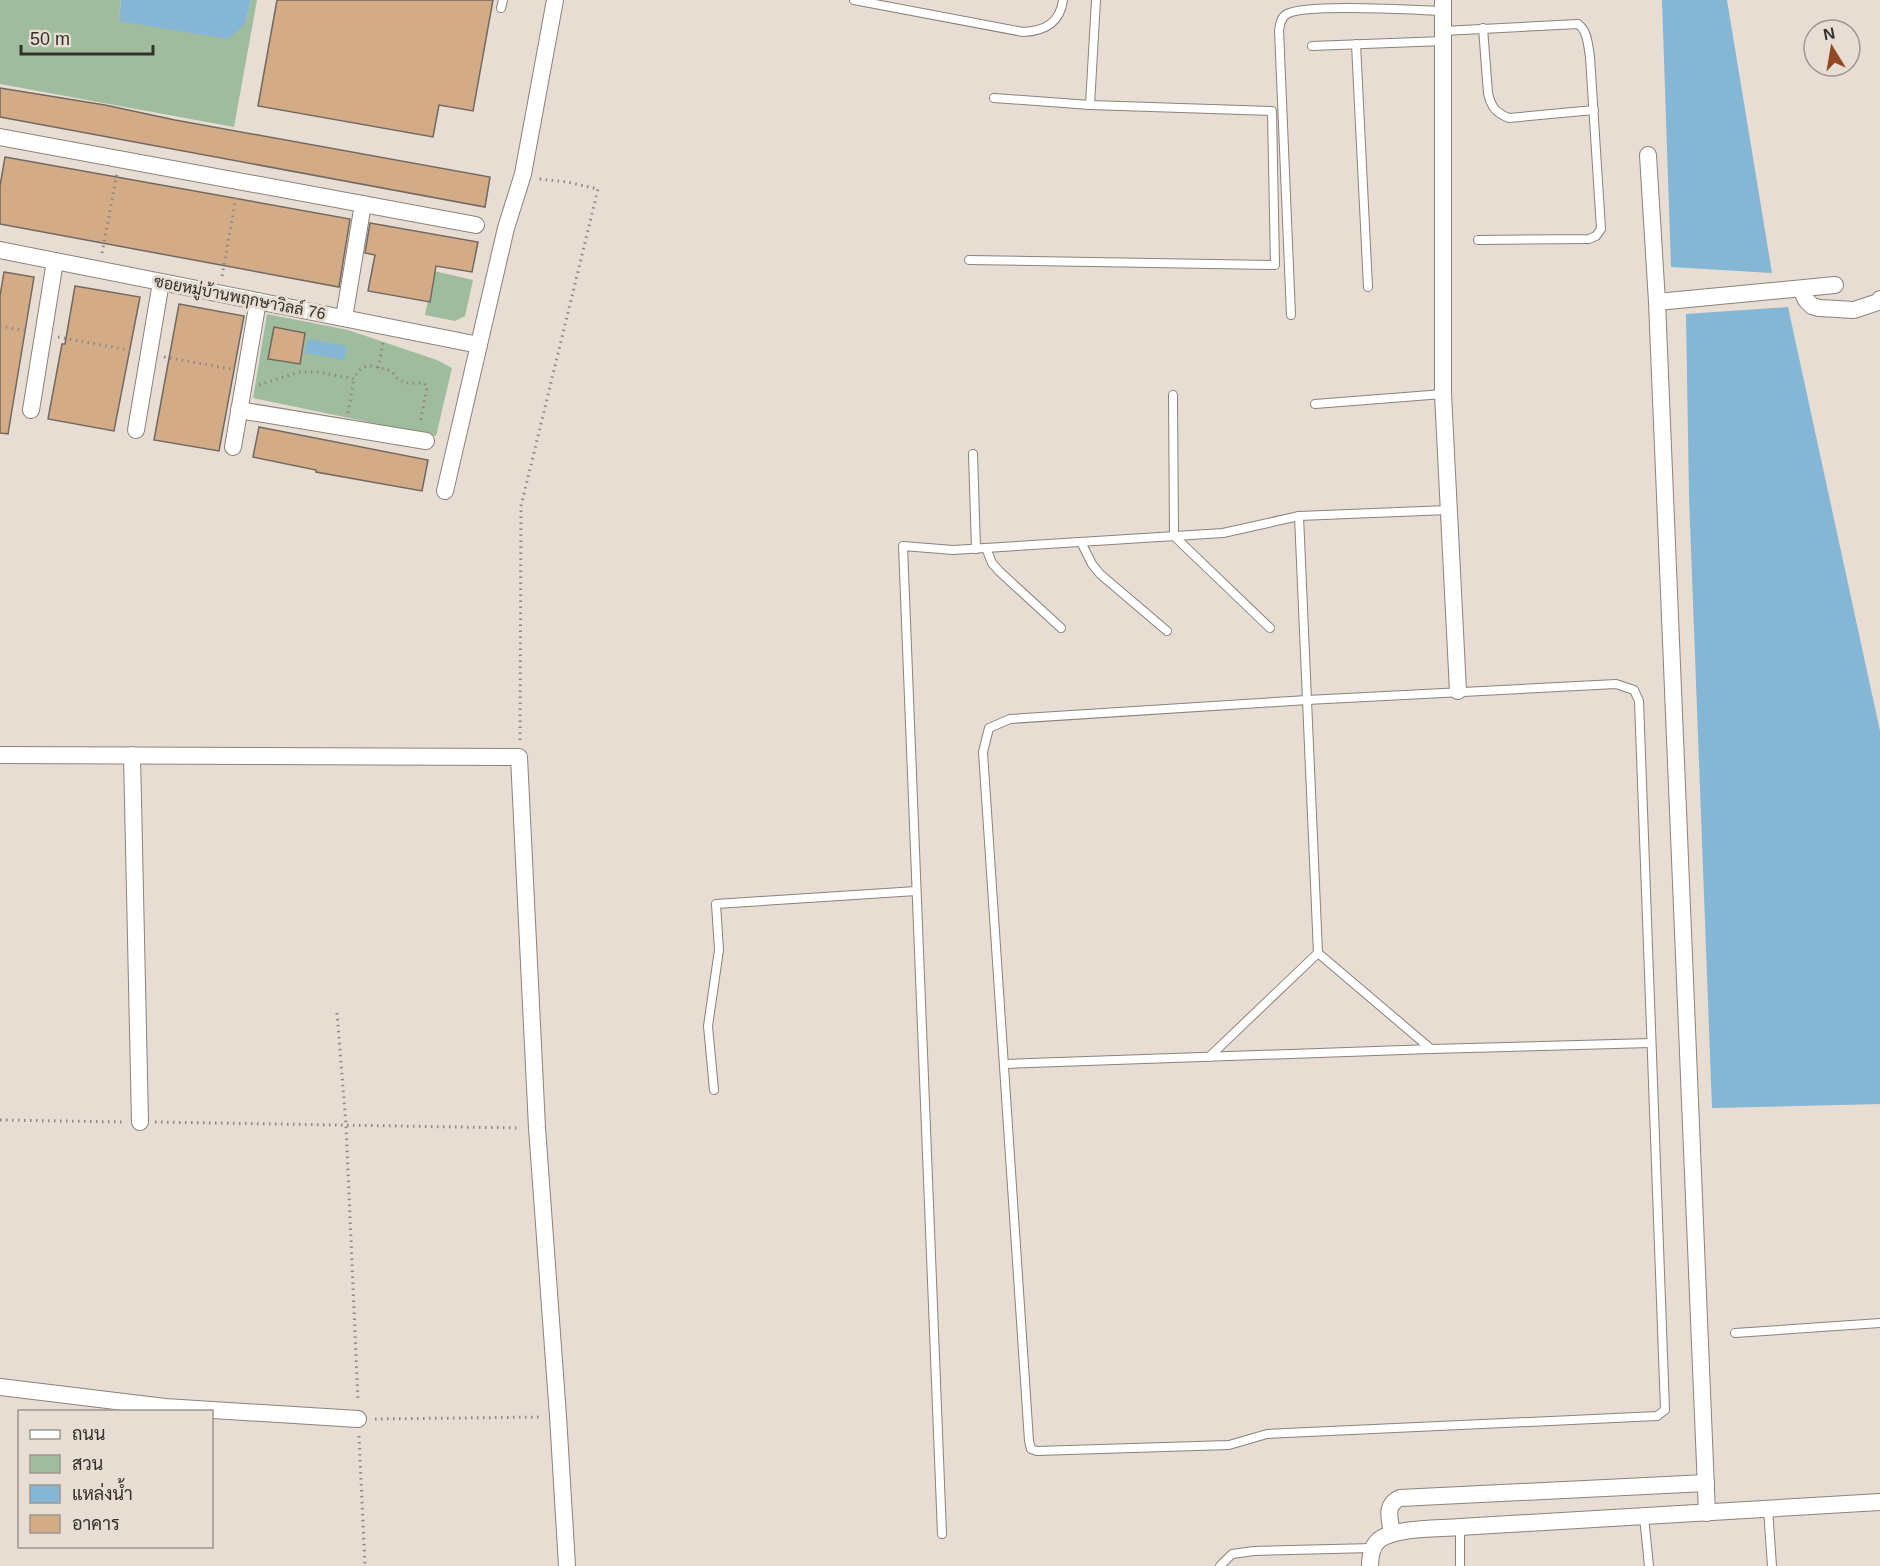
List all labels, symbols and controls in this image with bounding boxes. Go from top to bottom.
scale bar [21,18,153,56]
north arrow [1802,18,1862,78]
text: N [1822,24,1837,43]
text: 50 m [30,29,70,49]
street label: ซอยหมู่บ้านพฤกษาวิลล์ 76 [152,269,328,325]
legend [18,1410,213,1548]
text: ถนน [72,1424,105,1444]
text: สวน [72,1454,103,1474]
text: แหล่งน้ำ [72,1478,133,1504]
text: อาคาร [72,1514,120,1534]

